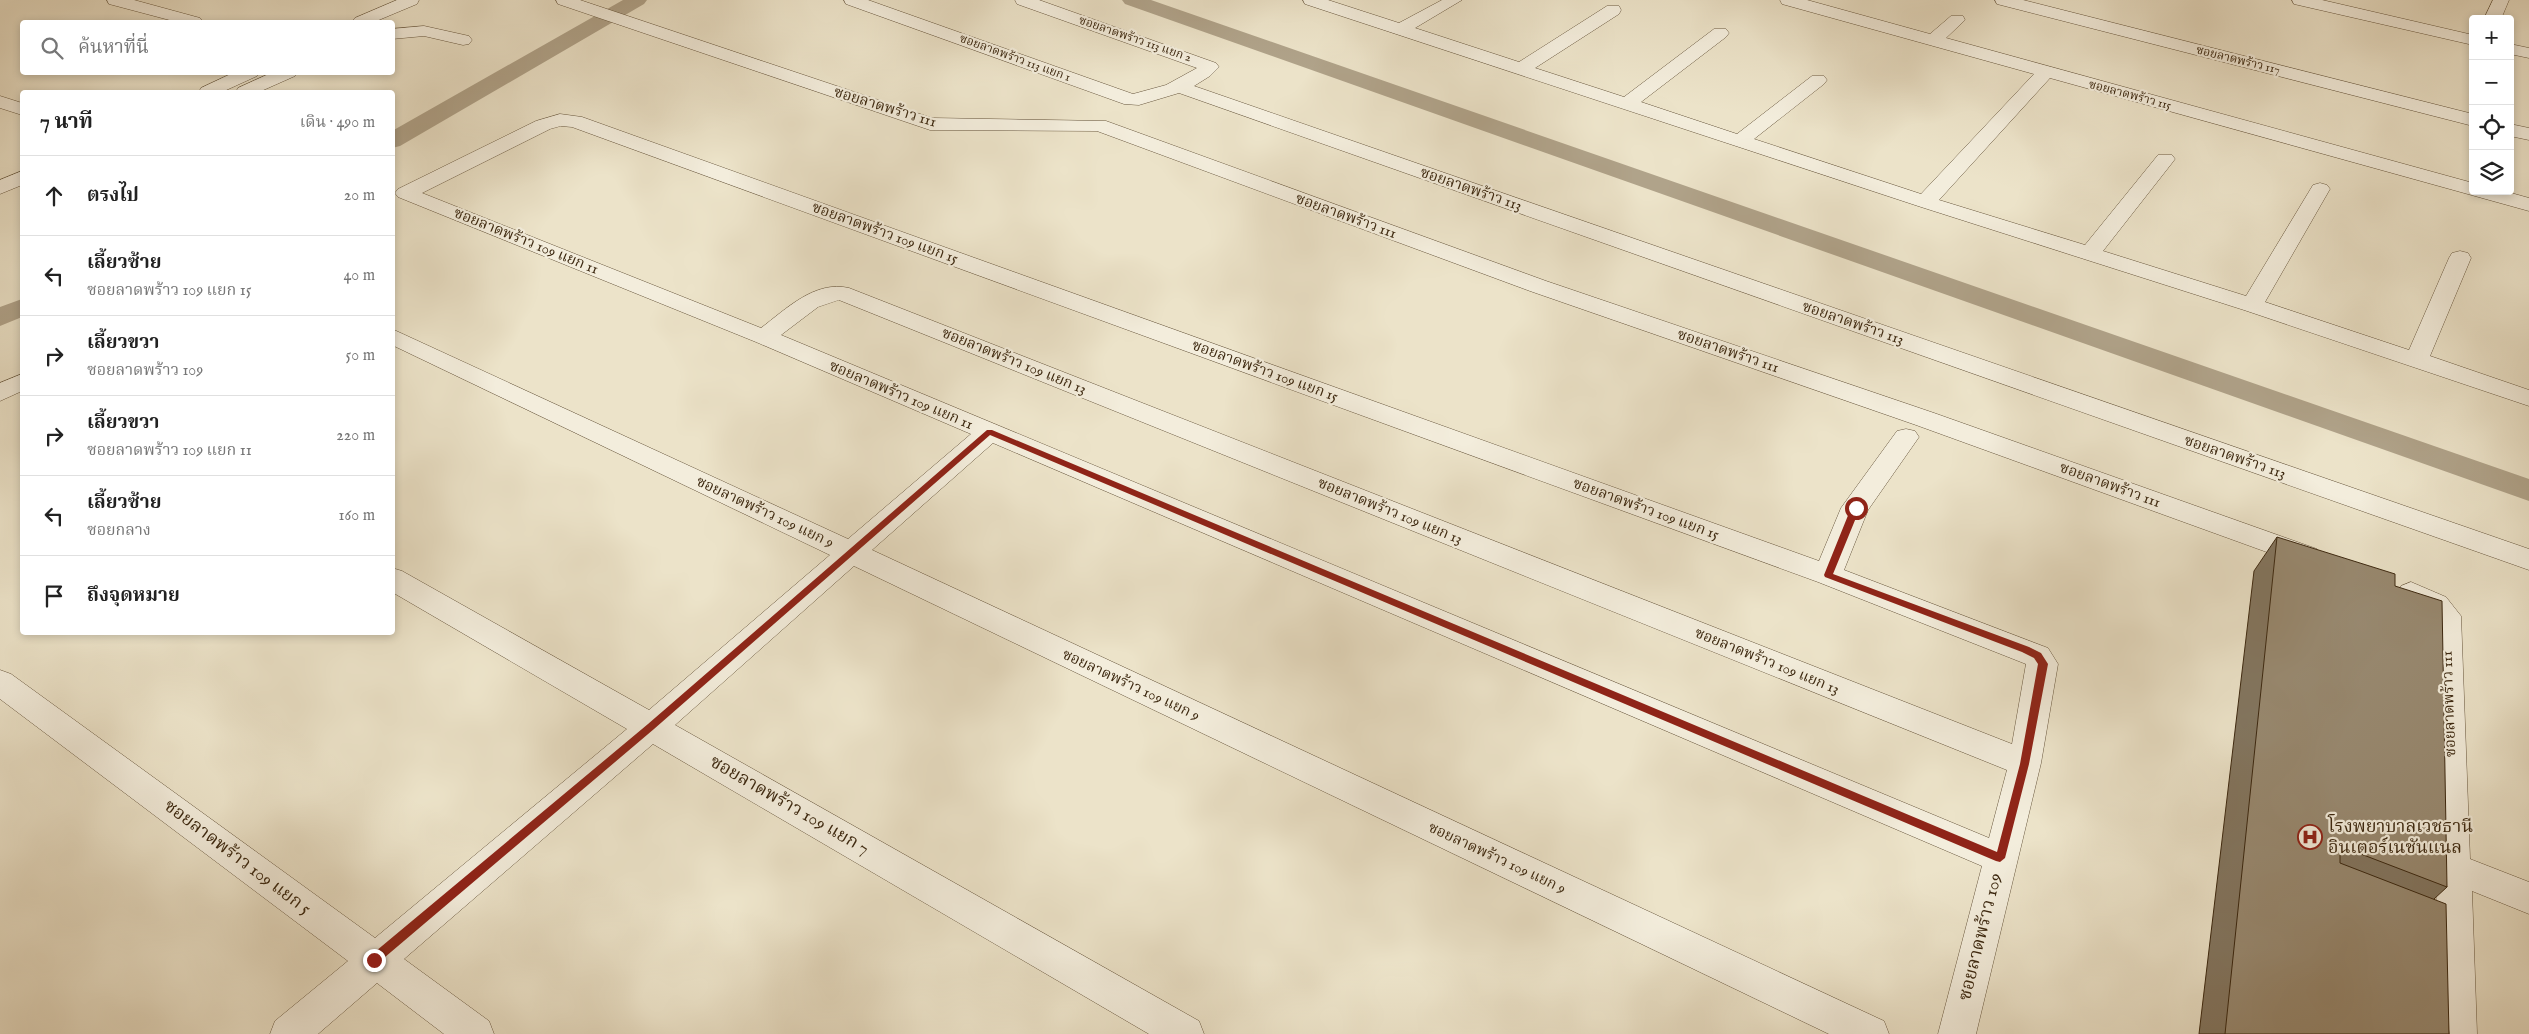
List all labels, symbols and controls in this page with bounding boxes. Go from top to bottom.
street label: ซอยลาดพร้าว 113 แยก 2 [1077,13,1194,65]
map controls [2469,15,2514,195]
button: + [2469,15,2514,60]
search box [20,20,395,75]
street label: ซอยลาดพร้าว 113 แยก 1 [957,31,1073,85]
icon: search [38,34,66,62]
text: ค้นหาที่นี่ [78,36,149,60]
street label: ซอยลาดพร้าว 117 [2194,42,2282,78]
button: − [2469,60,2514,105]
street label: ซอยลาดพร้าว 115 [2087,77,2174,113]
street label: ซอยลาดพร้าว 111 [831,82,939,132]
button: locate [2469,105,2514,150]
text: 7 นาที [40,109,93,136]
text: เดิน · 490 m [300,113,375,133]
button: layers [2469,150,2514,195]
street label: ซอยลาดพร้าว 113 [1418,163,1524,215]
icon: ahead [40,182,68,210]
text: ตรงไป [87,184,139,208]
text: 20 m [344,186,375,206]
street label: ซอยลาดพร้าว 111 [1293,189,1399,243]
street label: ซอยลาดพร้าว 109 แยก 15 [809,198,961,269]
street label: ซอยลาดพร้าว 109 แยก 11 [451,203,601,279]
text: เลี้ยวซ้าย [87,251,161,275]
icon: left [40,262,68,290]
text: 40 m [343,266,375,286]
text: ซอยลาดพร้าว 109 แยก 15 [87,281,252,301]
street label: ซอยลาดพร้าว 113 [1800,297,1906,349]
street label: ซอยลาดพร้าว 109 แยก 13 [939,323,1089,399]
street label: ซอยลาดพร้าว 111 [1675,325,1781,377]
text: เลี้ยวขวา [87,331,159,355]
street label: ซอยลาดพร้าว 109 แยก 15 [1189,336,1341,407]
icon: right [40,342,68,370]
text: 50 m [346,346,375,366]
street label: ซอยลาดพร้าว 109 แยก 11 [826,356,976,434]
text: ซอยลาดพร้าว 109 [87,361,203,381]
text: เลี้ยวขวา [87,411,159,435]
icon: right [40,422,68,450]
text: 220 m [336,426,375,446]
street label: ซอยลาดพร้าว 113 [2182,431,2288,483]
text: ซอยลาดพร้าว 109 แยก 11 [87,441,252,461]
street label: ซอยลาดพร้าว 111 [2057,458,2163,512]
street label: ซอยลาดพร้าว 109 แยก 9 [693,472,837,552]
street label: ซอยลาดพร้าว 109 แยก 13 [1315,473,1465,549]
street label: ซอยลาดพร้าว 109 แยก 15 [1570,474,1722,545]
text: เลี้ยวซ้าย [87,491,161,515]
route start [1845,497,1868,520]
icon: left [40,502,68,530]
text: 160 m [339,506,375,526]
text: ซอยกลาง [87,521,151,541]
icon: arrive [40,582,68,610]
text: ถึงจุดหมาย [87,584,180,608]
street label: ซอยลาดพร้าว 109 แยก 13 [1692,623,1842,699]
street label: ซอยลาดพร้าว 109 แยก 9 [1059,645,1203,725]
street label: ซอยลาดพร้าว 111 [2438,651,2460,757]
street label: ซอยลาดพร้าว 109 แยก 7 [705,751,873,861]
street label: ซอยลาดพร้าว 109 แยก 5 [159,795,316,921]
place label: โรงพยาบาลเวชธานี อินเตอร์เนชันแนล [2327,813,2473,860]
street label: ซอยลาดพร้าว 109 แยก 9 [1425,818,1569,898]
hospital icon: โรงพยาบาลเวชธานี อินเตอร์เนชันแนล [2297,824,2323,850]
street label: ซอยลาดพร้าว 109 [1954,871,2008,1003]
route end [363,949,386,972]

